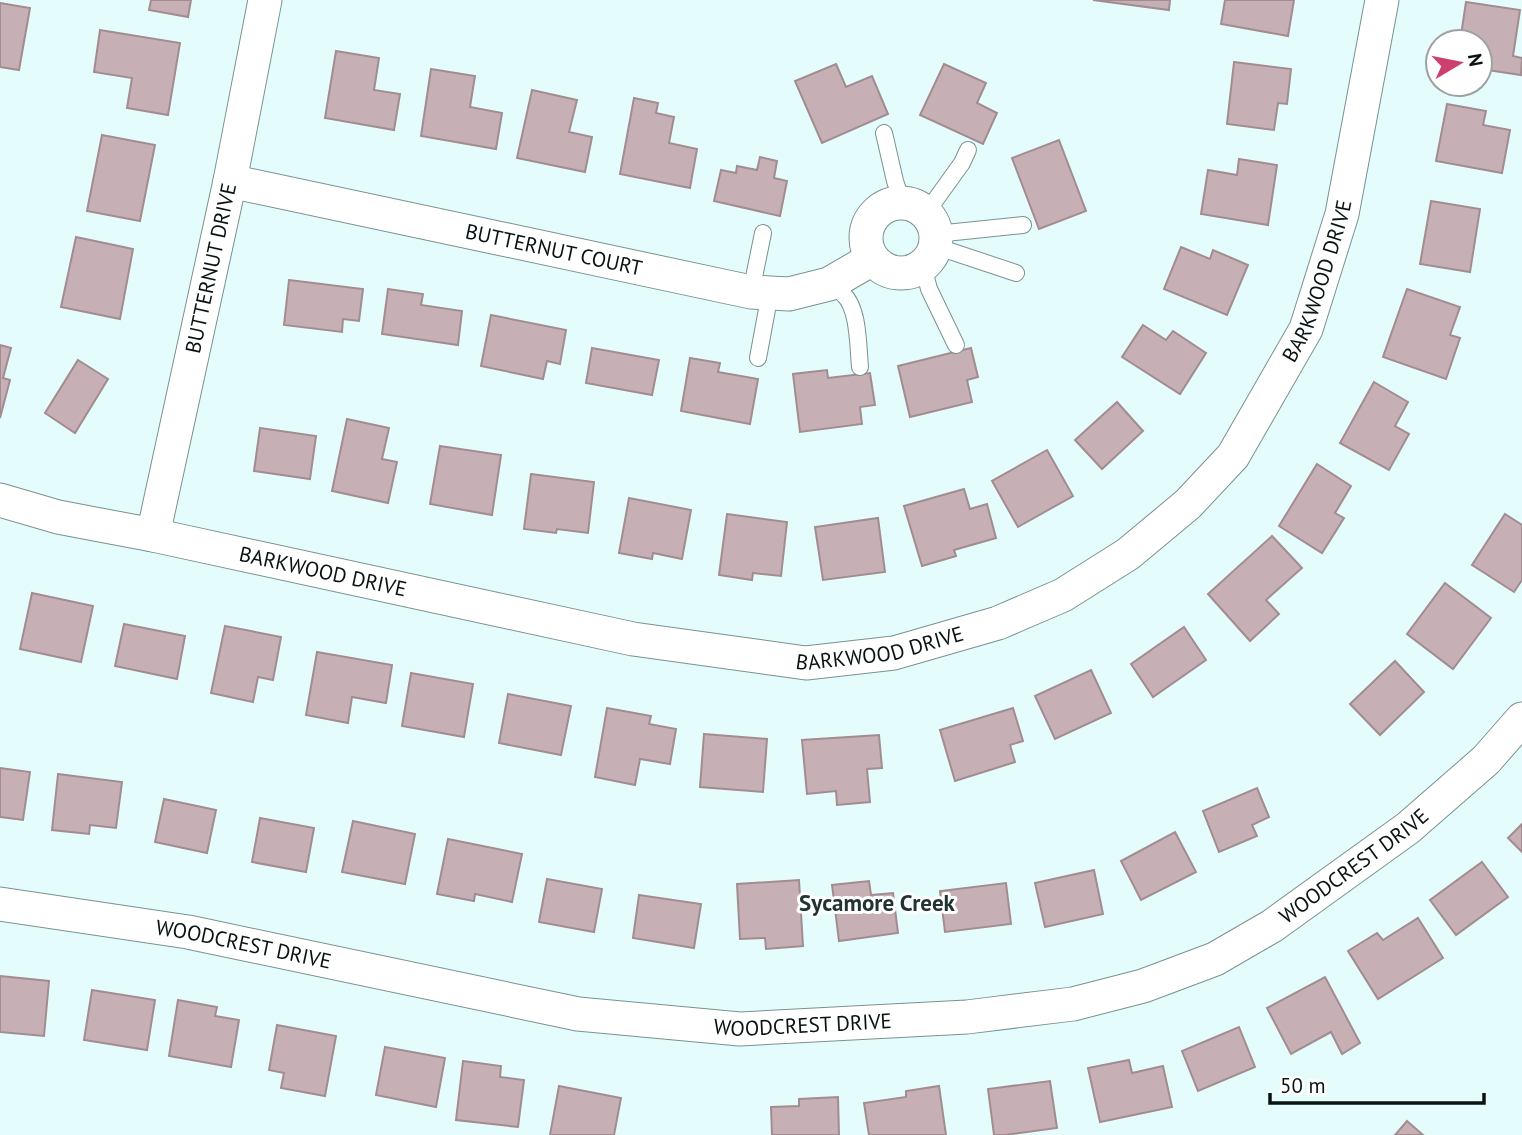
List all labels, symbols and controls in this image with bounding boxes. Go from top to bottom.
north arrow [1424,28,1494,98]
text: N [1463,52,1489,68]
street label: BUTTERNUT DRIVE [179,181,242,356]
street label: BARKWOOD DRIVE [1276,198,1357,367]
street label: BUTTERNUT COURT [463,218,645,282]
street label: BARKWOOD DRIVE [237,540,409,603]
street label: BARKWOOD DRIVE [794,620,967,676]
street label: WOODCREST DRIVE [1274,802,1434,929]
district label: Sycamore Creek [799,888,956,917]
street label: WOODCREST DRIVE [154,913,334,975]
street label: WOODCREST DRIVE [712,1007,892,1042]
scale bar [1270,1062,1484,1106]
text: 50 m [1280,1072,1326,1099]

